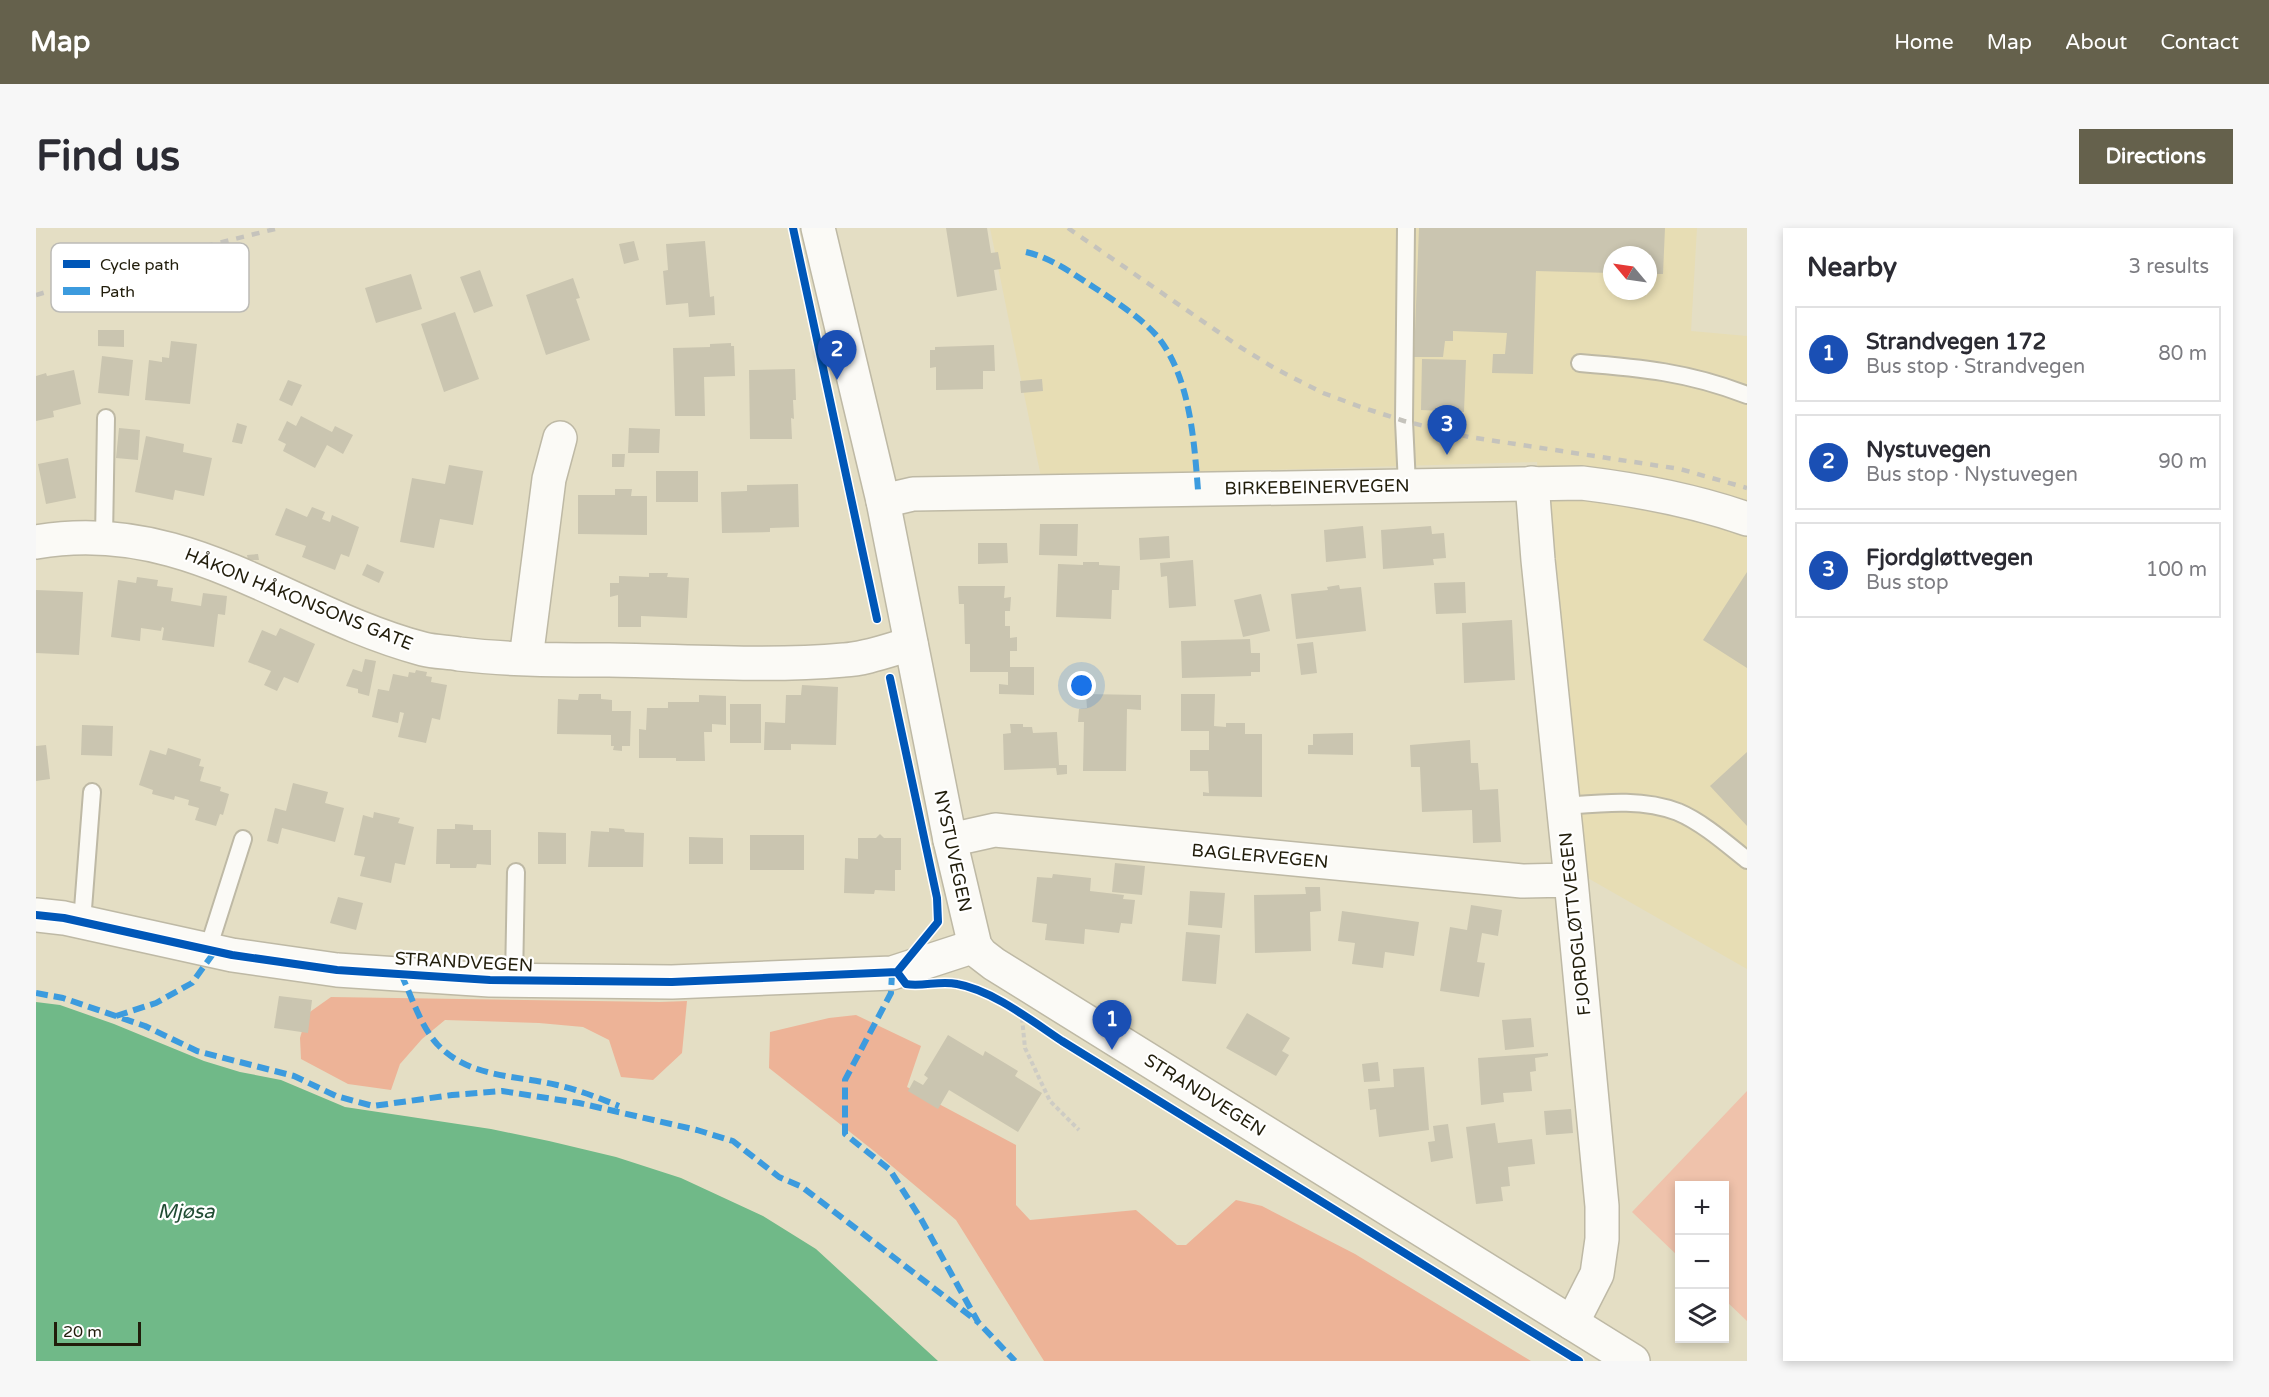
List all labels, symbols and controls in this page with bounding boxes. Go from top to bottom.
text: Map [30,25,90,59]
text: Home [1894,30,1954,55]
text: Map [1987,30,2032,55]
text: About [2065,30,2127,55]
text: Contact [2160,30,2239,55]
button: Directions [2079,129,2233,184]
text: Find us [36,131,180,182]
legend [51,243,249,312]
north arrow [1603,246,1657,300]
text: Nearby [1807,252,1897,283]
text: Cycle path [100,255,179,275]
text: 3 results [2129,255,2209,279]
text: Path [100,282,135,302]
text: Strandvegen 172 [1866,329,2046,355]
pin: 2 [818,330,856,380]
text: 1 [1822,342,1835,366]
text: 80 m [2158,342,2207,366]
text: Bus stop · Strandvegen [1866,355,2085,379]
pin: 3 [1428,406,1466,455]
text: Nystuvegen [1866,437,1991,463]
text: 2 [1822,450,1835,474]
text: 90 m [2158,450,2207,474]
text: Bus stop · Nystuvegen [1866,463,2078,487]
street label: BIRKEBEINERVEGEN [1224,474,1410,500]
street label: HÅKON HÅKONSONS GATE [182,543,416,655]
text: Fjordgløttvegen [1866,545,2033,571]
text: 3 [1822,558,1835,582]
text: 100 m [2146,558,2207,582]
text: Bus stop [1866,571,1949,595]
your location [1067,671,1096,700]
street label: NYSTUVEGEN [929,788,977,914]
street label: FJORDGLØTTVEGEN [1554,831,1596,1017]
street label: BAGLERVEGEN [1191,839,1329,873]
street label: STRANDVEGEN [394,947,534,977]
pin: 1 [1092,1000,1132,1050]
street label: STRANDVEGEN [1140,1049,1270,1141]
map controls [1675,1181,1729,1343]
button: + [1675,1181,1729,1235]
water label: Mjøsa [157,1200,215,1224]
button: − [1675,1235,1729,1289]
button: layers [1675,1289,1729,1343]
scale bar [54,1319,141,1346]
text: 20 m [63,1322,102,1342]

